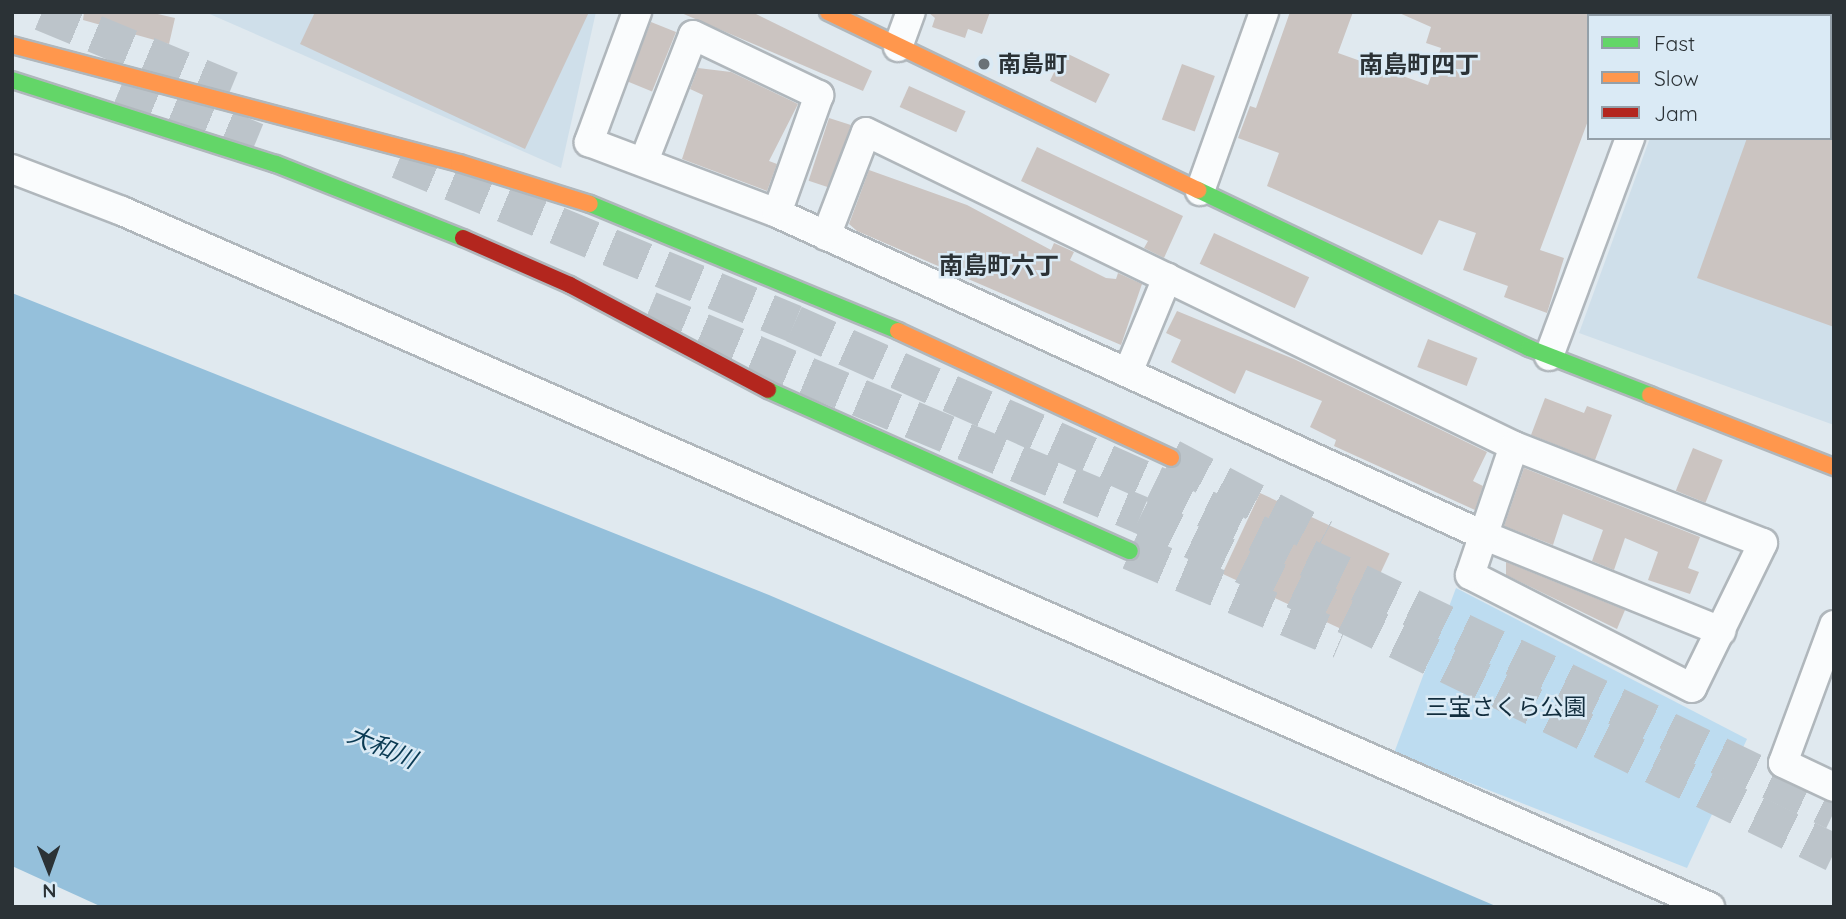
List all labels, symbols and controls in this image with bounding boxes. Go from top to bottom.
legend [1587,14,1832,140]
text: Fast [1654,30,1695,56]
place label: 南島町 [998,50,1067,78]
district label: 南島町四丁 [1359,51,1479,79]
marker: 南島町 [976,56,992,72]
text: Slow [1654,65,1699,91]
text: Jam [1654,100,1698,126]
district label: 南島町六丁 [939,252,1059,280]
park label: 三宝さくら公園 [1426,693,1586,721]
water label: 大和川 [343,720,421,774]
north arrow [14,835,84,905]
text: N [42,879,57,903]

